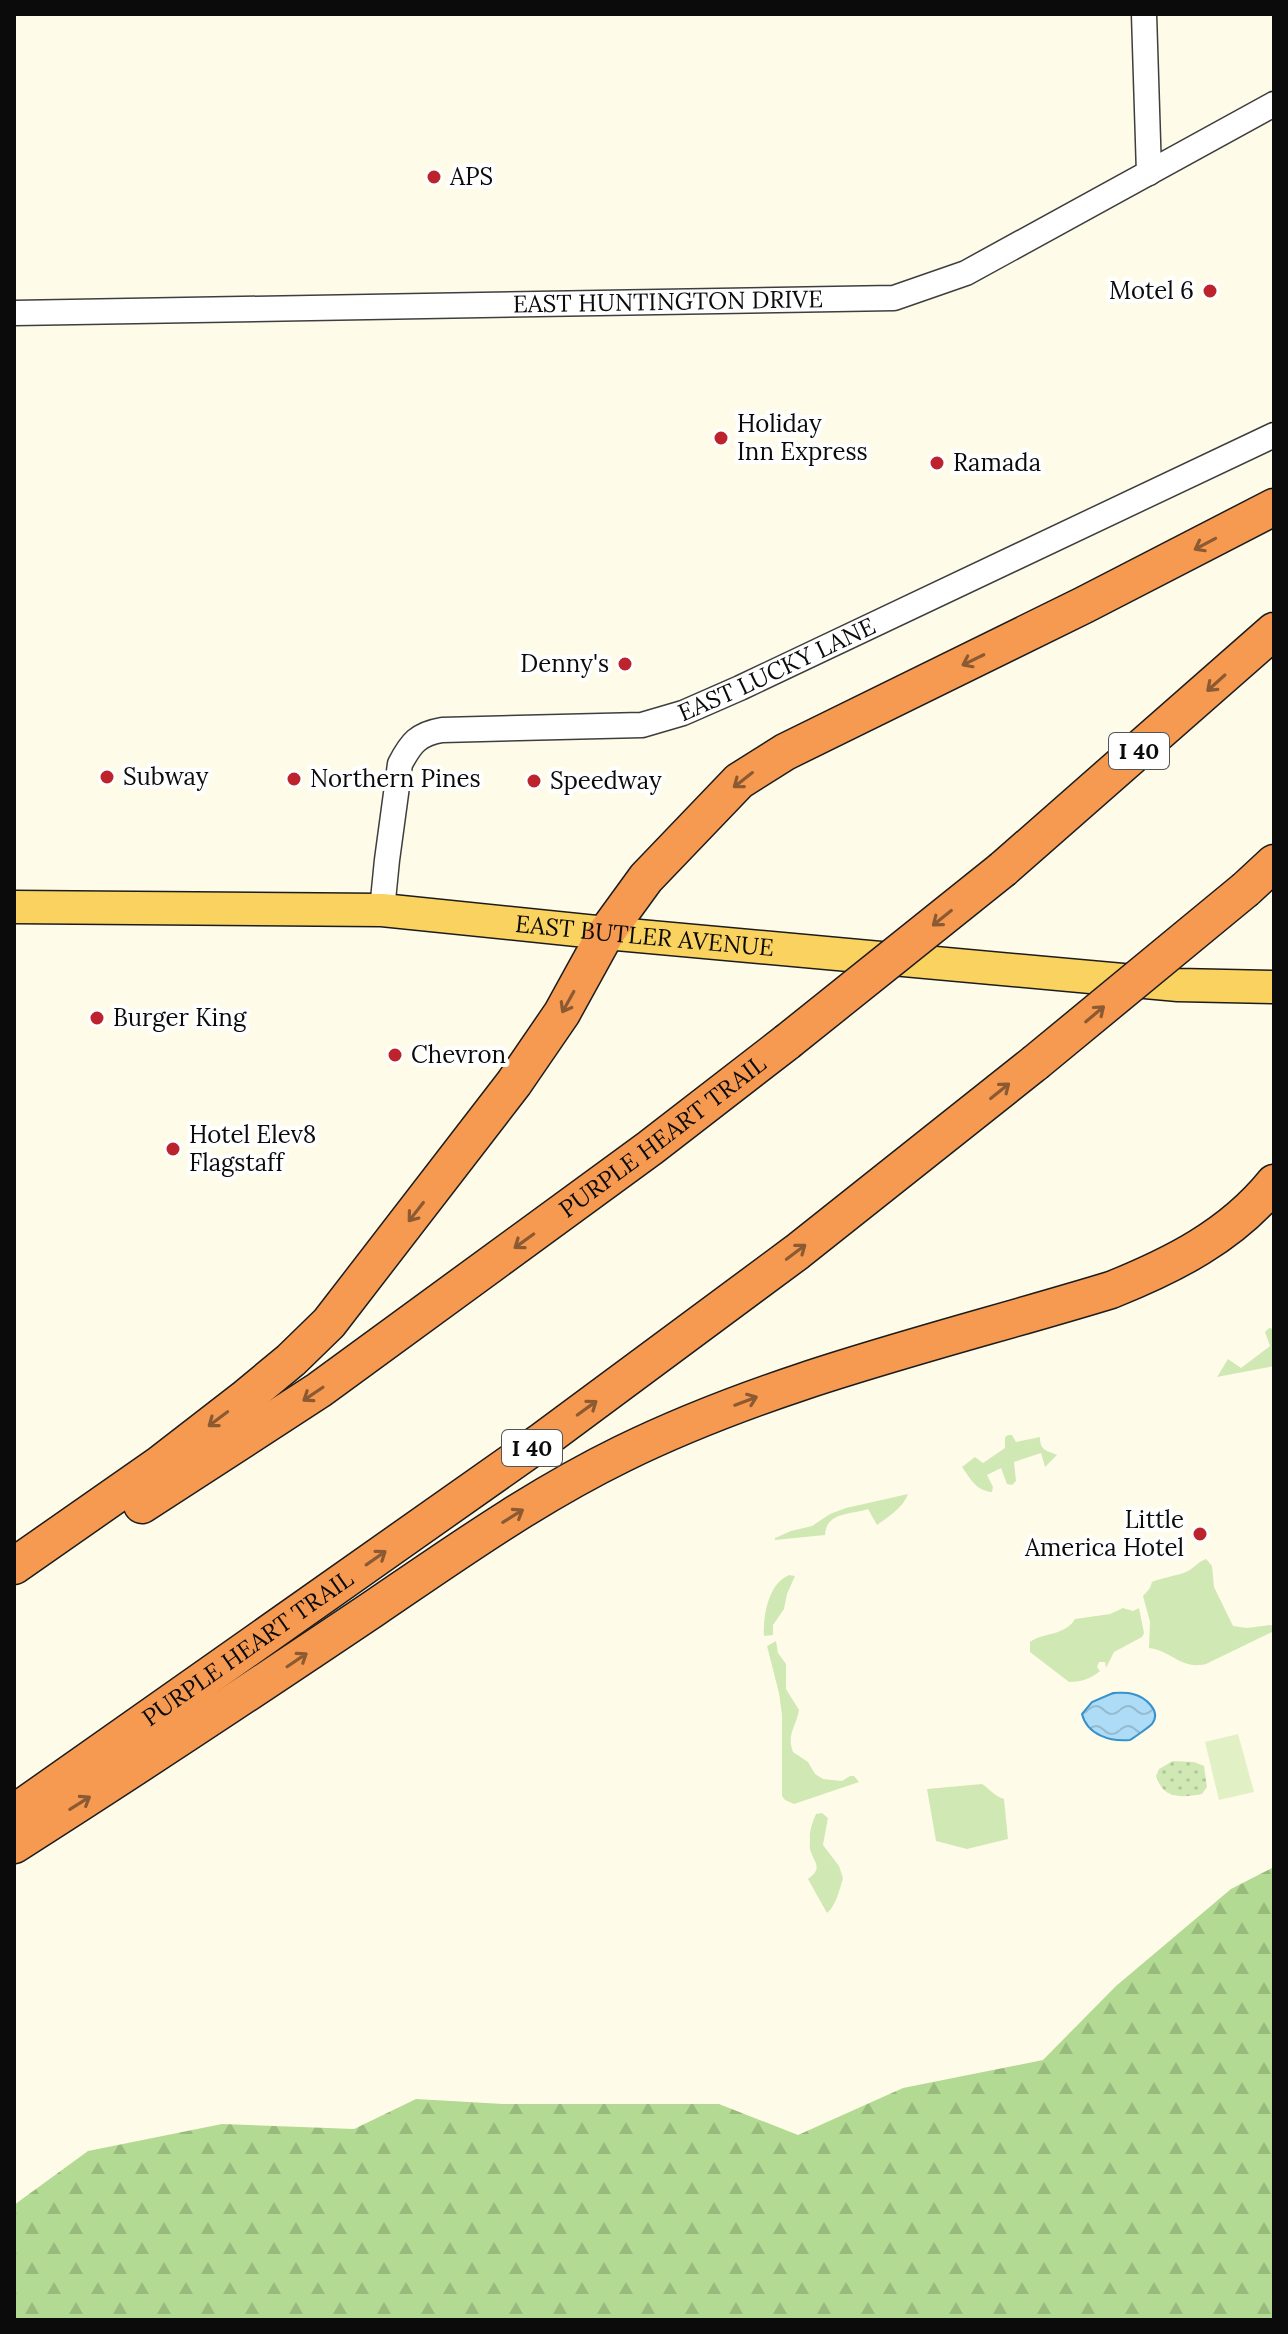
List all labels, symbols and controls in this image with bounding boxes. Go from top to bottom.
place label: APS [449,161,493,192]
marker: APS [425,168,443,186]
place label: Motel 6 [1109,275,1194,306]
marker: Motel 6 [1201,282,1219,300]
street label: EAST HUNTINGTON DRIVE [512,283,823,319]
place label: Holiday Inn Express [737,408,868,467]
marker: Holiday Inn Express [712,429,730,447]
place label: Ramada [953,447,1041,478]
marker: Ramada [928,454,946,472]
one-way arrow [1194,536,1218,552]
street label: EAST LUCKY LANE [673,610,880,728]
place label: Denny's [520,648,609,679]
one-way arrow [961,652,985,668]
marker: Denny's [616,655,634,673]
one-way arrow [1207,674,1227,692]
road number: I 40 [1109,733,1169,769]
place label: Subway [123,761,209,792]
place label: Northern Pines [310,763,481,794]
place label: Speedway [550,765,662,796]
marker: Subway [98,768,116,786]
marker: Northern Pines [285,770,303,788]
marker: Speedway [525,772,543,790]
one-way arrow [733,772,754,789]
street label: EAST BUTLER AVENUE [514,908,775,963]
one-way arrow [932,909,953,927]
one-way arrow [560,989,575,1013]
place label: Burger King [113,1002,247,1033]
one-way arrow [1085,1005,1105,1023]
marker: Burger King [88,1009,106,1027]
place label: Chevron [411,1039,506,1070]
marker: Chevron [386,1046,404,1064]
street label: PURPLE HEART TRAIL [553,1048,772,1224]
one-way arrow [989,1083,1010,1100]
place label: Hotel Elev8 Flagstaff [189,1119,316,1178]
marker: Hotel Elev8 Flagstaff [164,1140,182,1158]
one-way arrow [407,1201,424,1222]
one-way arrow [513,1233,535,1249]
one-way arrow [785,1244,806,1261]
one-way arrow [303,1385,325,1402]
one-way arrow [733,1393,758,1408]
one-way arrow [576,1399,598,1416]
one-way arrow [208,1411,229,1428]
road number: I 40 [502,1430,562,1466]
place label: Little America Hotel [1024,1504,1184,1563]
one-way arrow [501,1507,524,1523]
marker: Little America Hotel [1191,1525,1209,1543]
one-way arrow [364,1550,386,1566]
street label: PURPLE HEART TRAIL [136,1563,359,1733]
one-way arrow [285,1652,307,1668]
one-way arrow [68,1795,91,1811]

